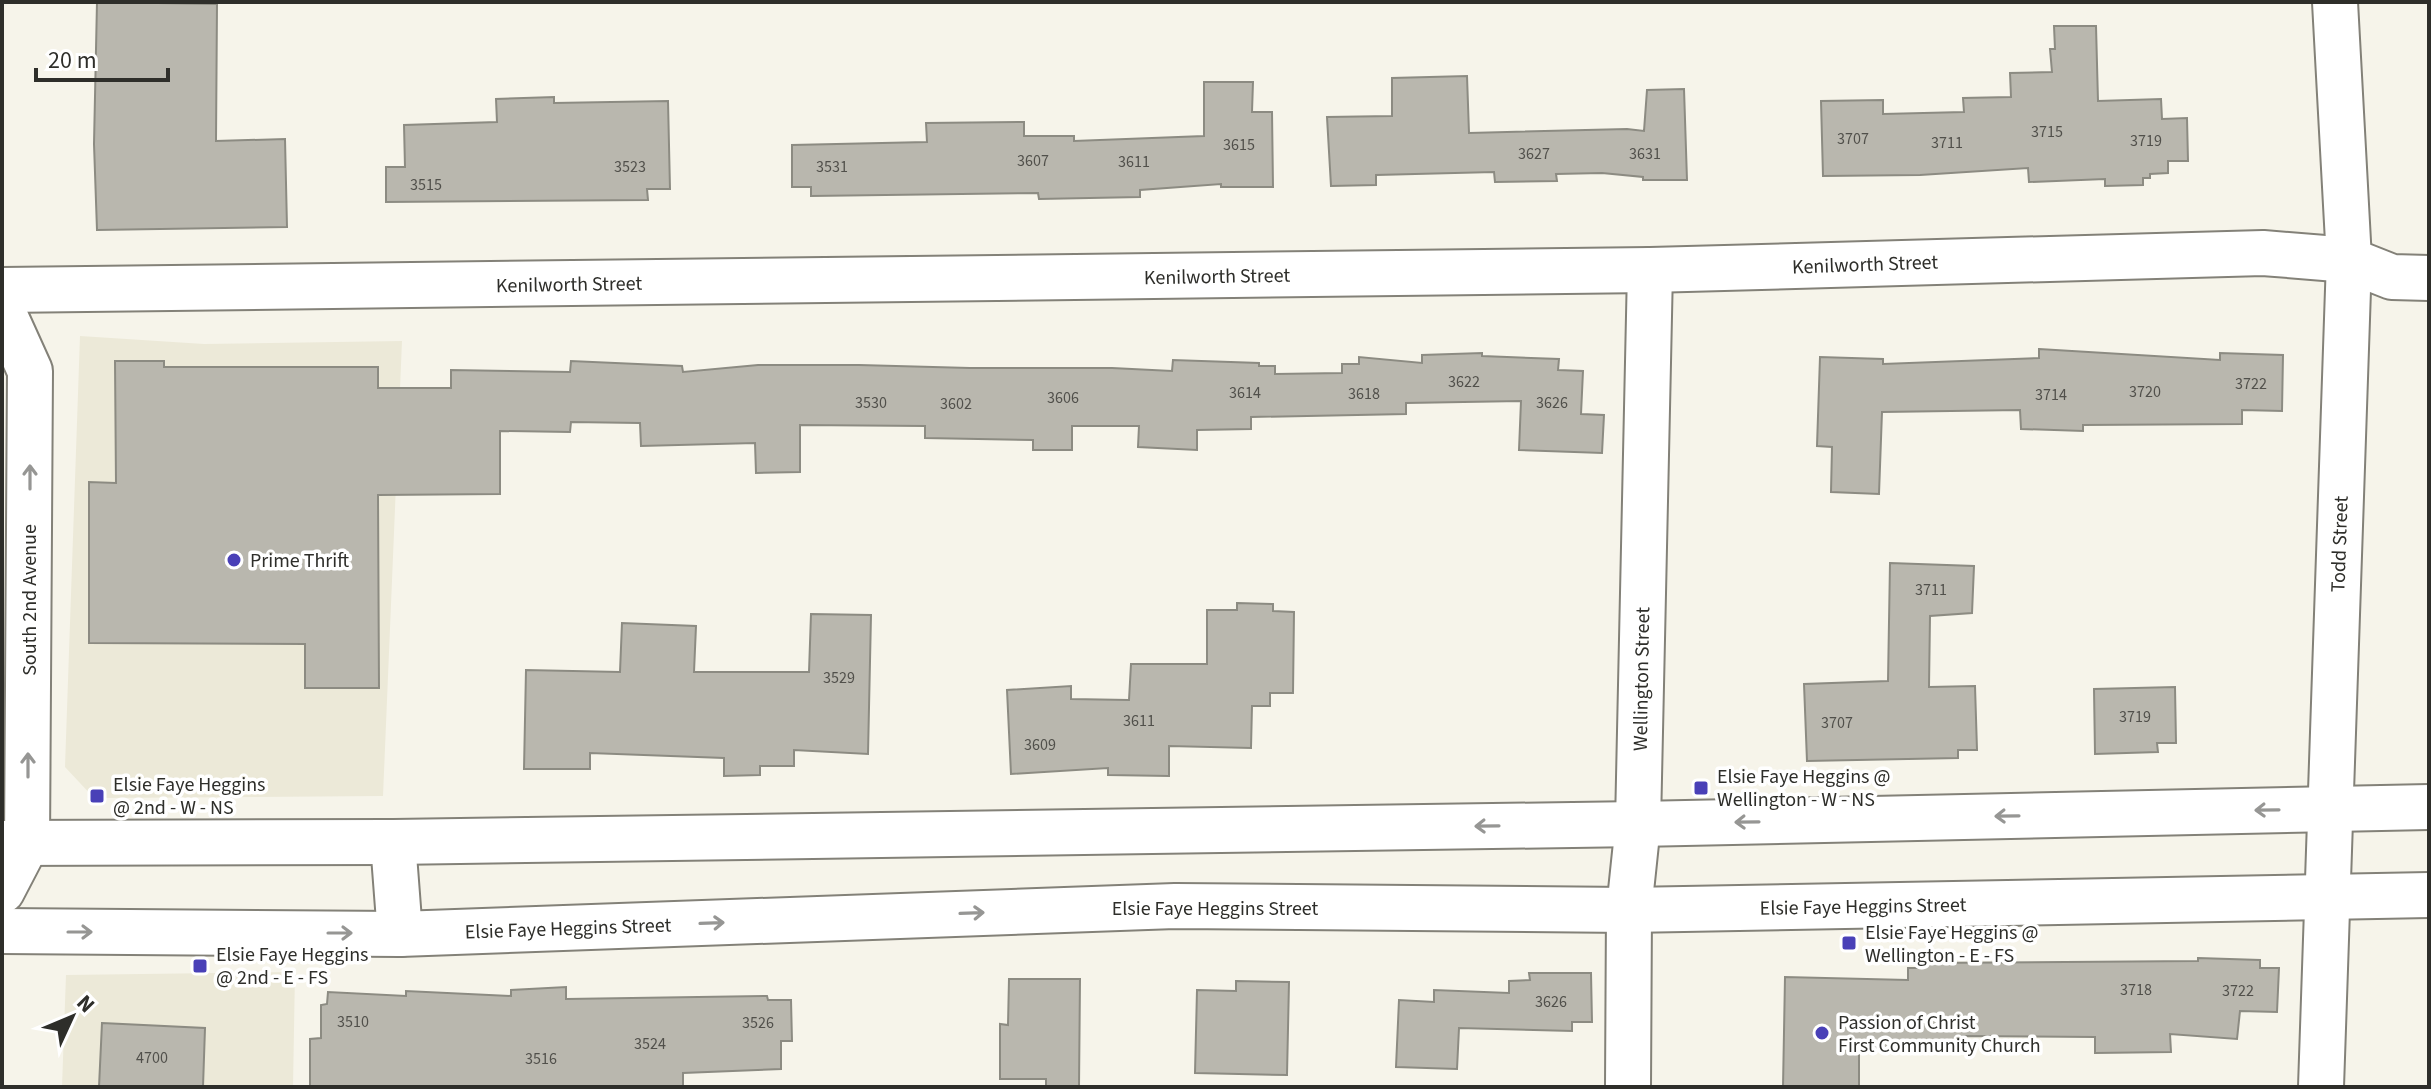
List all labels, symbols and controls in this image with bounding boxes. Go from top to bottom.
scale bar [36,32,168,82]
text: 20 m [48,43,97,78]
house number: 3715 [2031,121,2063,143]
house number: 3707 [1837,128,1869,150]
house number: 3719 [2130,130,2162,152]
house number: 3711 [1931,132,1963,154]
house number: 3615 [1223,134,1255,156]
house number: 3627 [1518,143,1550,165]
house number: 3631 [1629,143,1661,165]
house number: 3607 [1017,150,1049,172]
house number: 3611 [1118,151,1150,173]
house number: 3523 [614,156,646,178]
house number: 3531 [816,156,848,178]
house number: 3515 [410,174,442,196]
street label: Kenilworth Street [1792,248,1939,282]
street label: Kenilworth Street [1144,262,1291,292]
street label: Kenilworth Street [496,270,643,300]
house number: 3622 [1448,371,1480,393]
house number: 3722 [2235,373,2267,395]
house number: 3720 [2129,381,2161,403]
house number: 3614 [1229,382,1261,404]
house number: 3618 [1348,383,1380,405]
house number: 3714 [2035,384,2067,406]
house number: 3606 [1047,387,1079,409]
house number: 3530 [855,392,887,414]
house number: 3626 [1536,392,1568,414]
house number: 3602 [940,393,972,415]
one-way arrow [22,464,38,491]
street label: Todd Street [2324,495,2356,593]
street label: South 2nd Avenue [16,524,44,676]
place label: Prime Thrift [250,547,349,575]
marker: Prime Thrift [225,551,243,569]
house number: 3711 [1915,579,1947,601]
street label: Wellington Street [1627,606,1657,751]
house number: 3529 [823,667,855,689]
house number: 3719 [2119,706,2151,728]
house number: 3611 [1123,710,1155,732]
house number: 3707 [1821,712,1853,734]
house number: 3609 [1024,734,1056,756]
one-way arrow [20,752,36,779]
place label: Elsie Faye Heggins @ Wellington - W - NS [1717,763,1890,814]
place label: Elsie Faye Heggins @ 2nd - W - NS [113,771,266,822]
marker: Elsie Faye Heggins @ Wellington - W - NS [1692,779,1710,797]
marker: Elsie Faye Heggins @ 2nd - W - NS [88,787,106,805]
one-way arrow [2254,802,2281,818]
one-way arrow [1994,808,2021,824]
one-way arrow [1734,814,1761,829]
one-way arrow [1474,818,1501,834]
street label: Elsie Faye Heggins Street [1759,891,1967,923]
street label: Elsie Faye Heggins Street [1112,895,1319,923]
one-way arrow [958,906,985,921]
street label: Elsie Faye Heggins Street [464,911,672,947]
one-way arrow [698,915,725,930]
place label: Elsie Faye Heggins @ Wellington - E - FS [1865,919,2038,970]
one-way arrow [66,924,93,940]
one-way arrow [326,926,353,941]
marker: Elsie Faye Heggins @ Wellington - E - FS [1840,934,1858,952]
place label: Elsie Faye Heggins @ 2nd - E - FS [216,941,369,992]
marker: Elsie Faye Heggins @ 2nd - E - FS [191,957,209,975]
north arrow [32,977,112,1057]
house number: 3718 [2120,979,2152,1001]
house number: 3722 [2222,980,2254,1002]
text: N [69,987,102,1020]
house number: 3626 [1535,991,1567,1013]
place label: Passion of Christ First Community Church [1838,1009,2041,1060]
house number: 3510 [337,1011,369,1033]
house number: 3526 [742,1012,774,1034]
marker: Passion of Christ First Community Church [1813,1024,1831,1042]
house number: 3524 [634,1033,666,1055]
house number: 4700 [136,1047,168,1069]
house number: 3516 [525,1048,557,1070]

